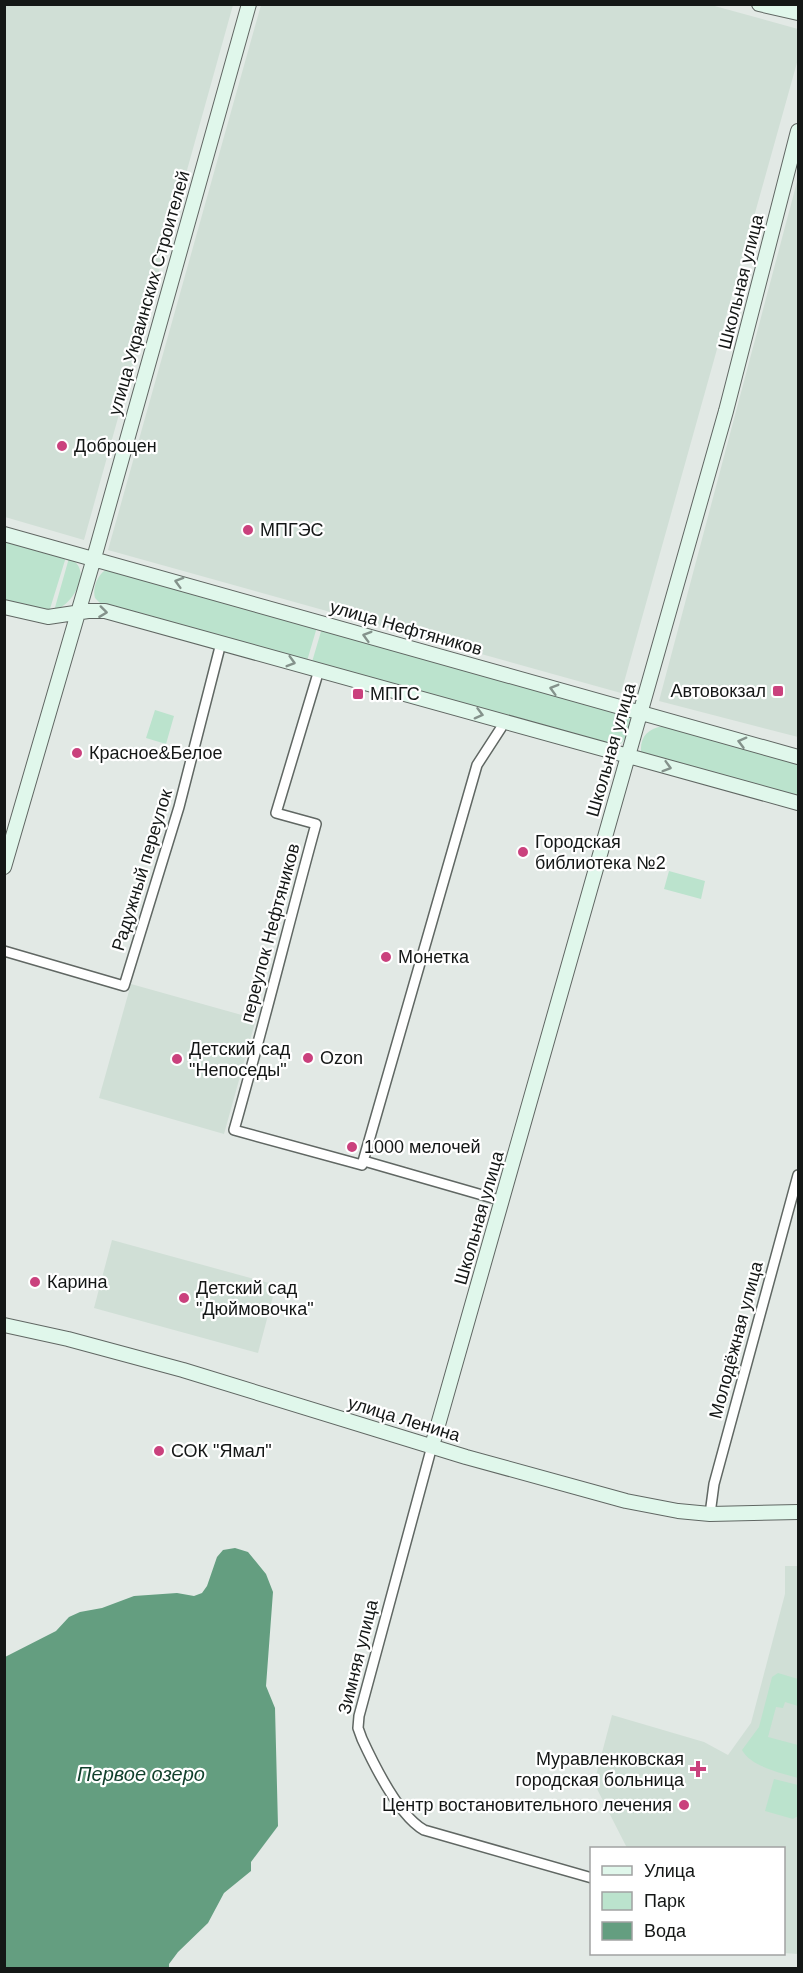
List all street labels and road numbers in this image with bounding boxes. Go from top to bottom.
street label: улица Украинских Строителей [104,169,194,417]
street label: Школьная улица [715,212,768,351]
street label: улица Нефтяников [328,597,484,659]
street label: Школьная улица [582,680,640,819]
street label: Радужный переулок [108,787,176,953]
street label: переулок Нефтяников [236,841,304,1025]
street label: Школьная улица [450,1148,508,1287]
street label: Молодёжная улица [705,1258,767,1421]
street label: улица Ленина [345,1392,463,1446]
street label: Зимняя улица [334,1597,382,1716]

